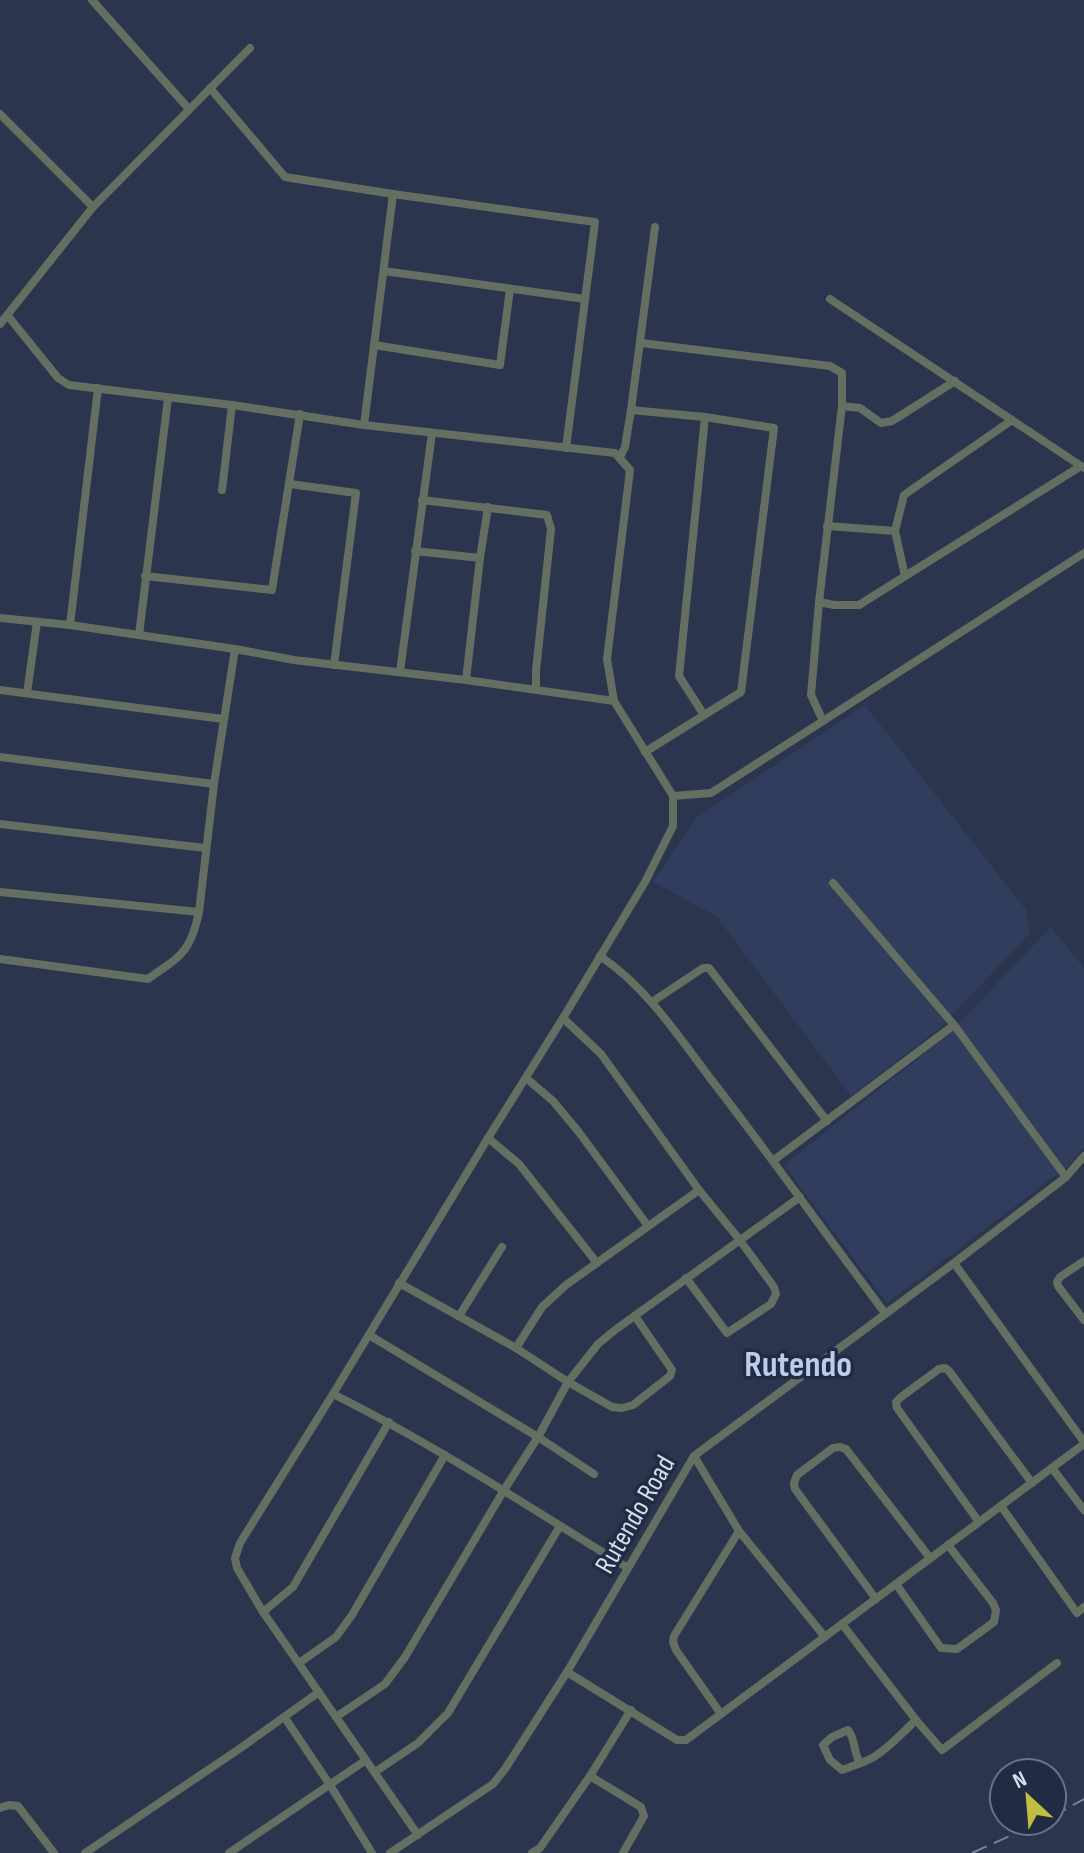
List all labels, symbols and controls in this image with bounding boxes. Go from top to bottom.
district label: Rutendo [744,1344,852,1387]
street label: Rutendo Road [588,1450,682,1580]
north arrow [988,1757,1068,1837]
text: N [1009,1766,1031,1795]

